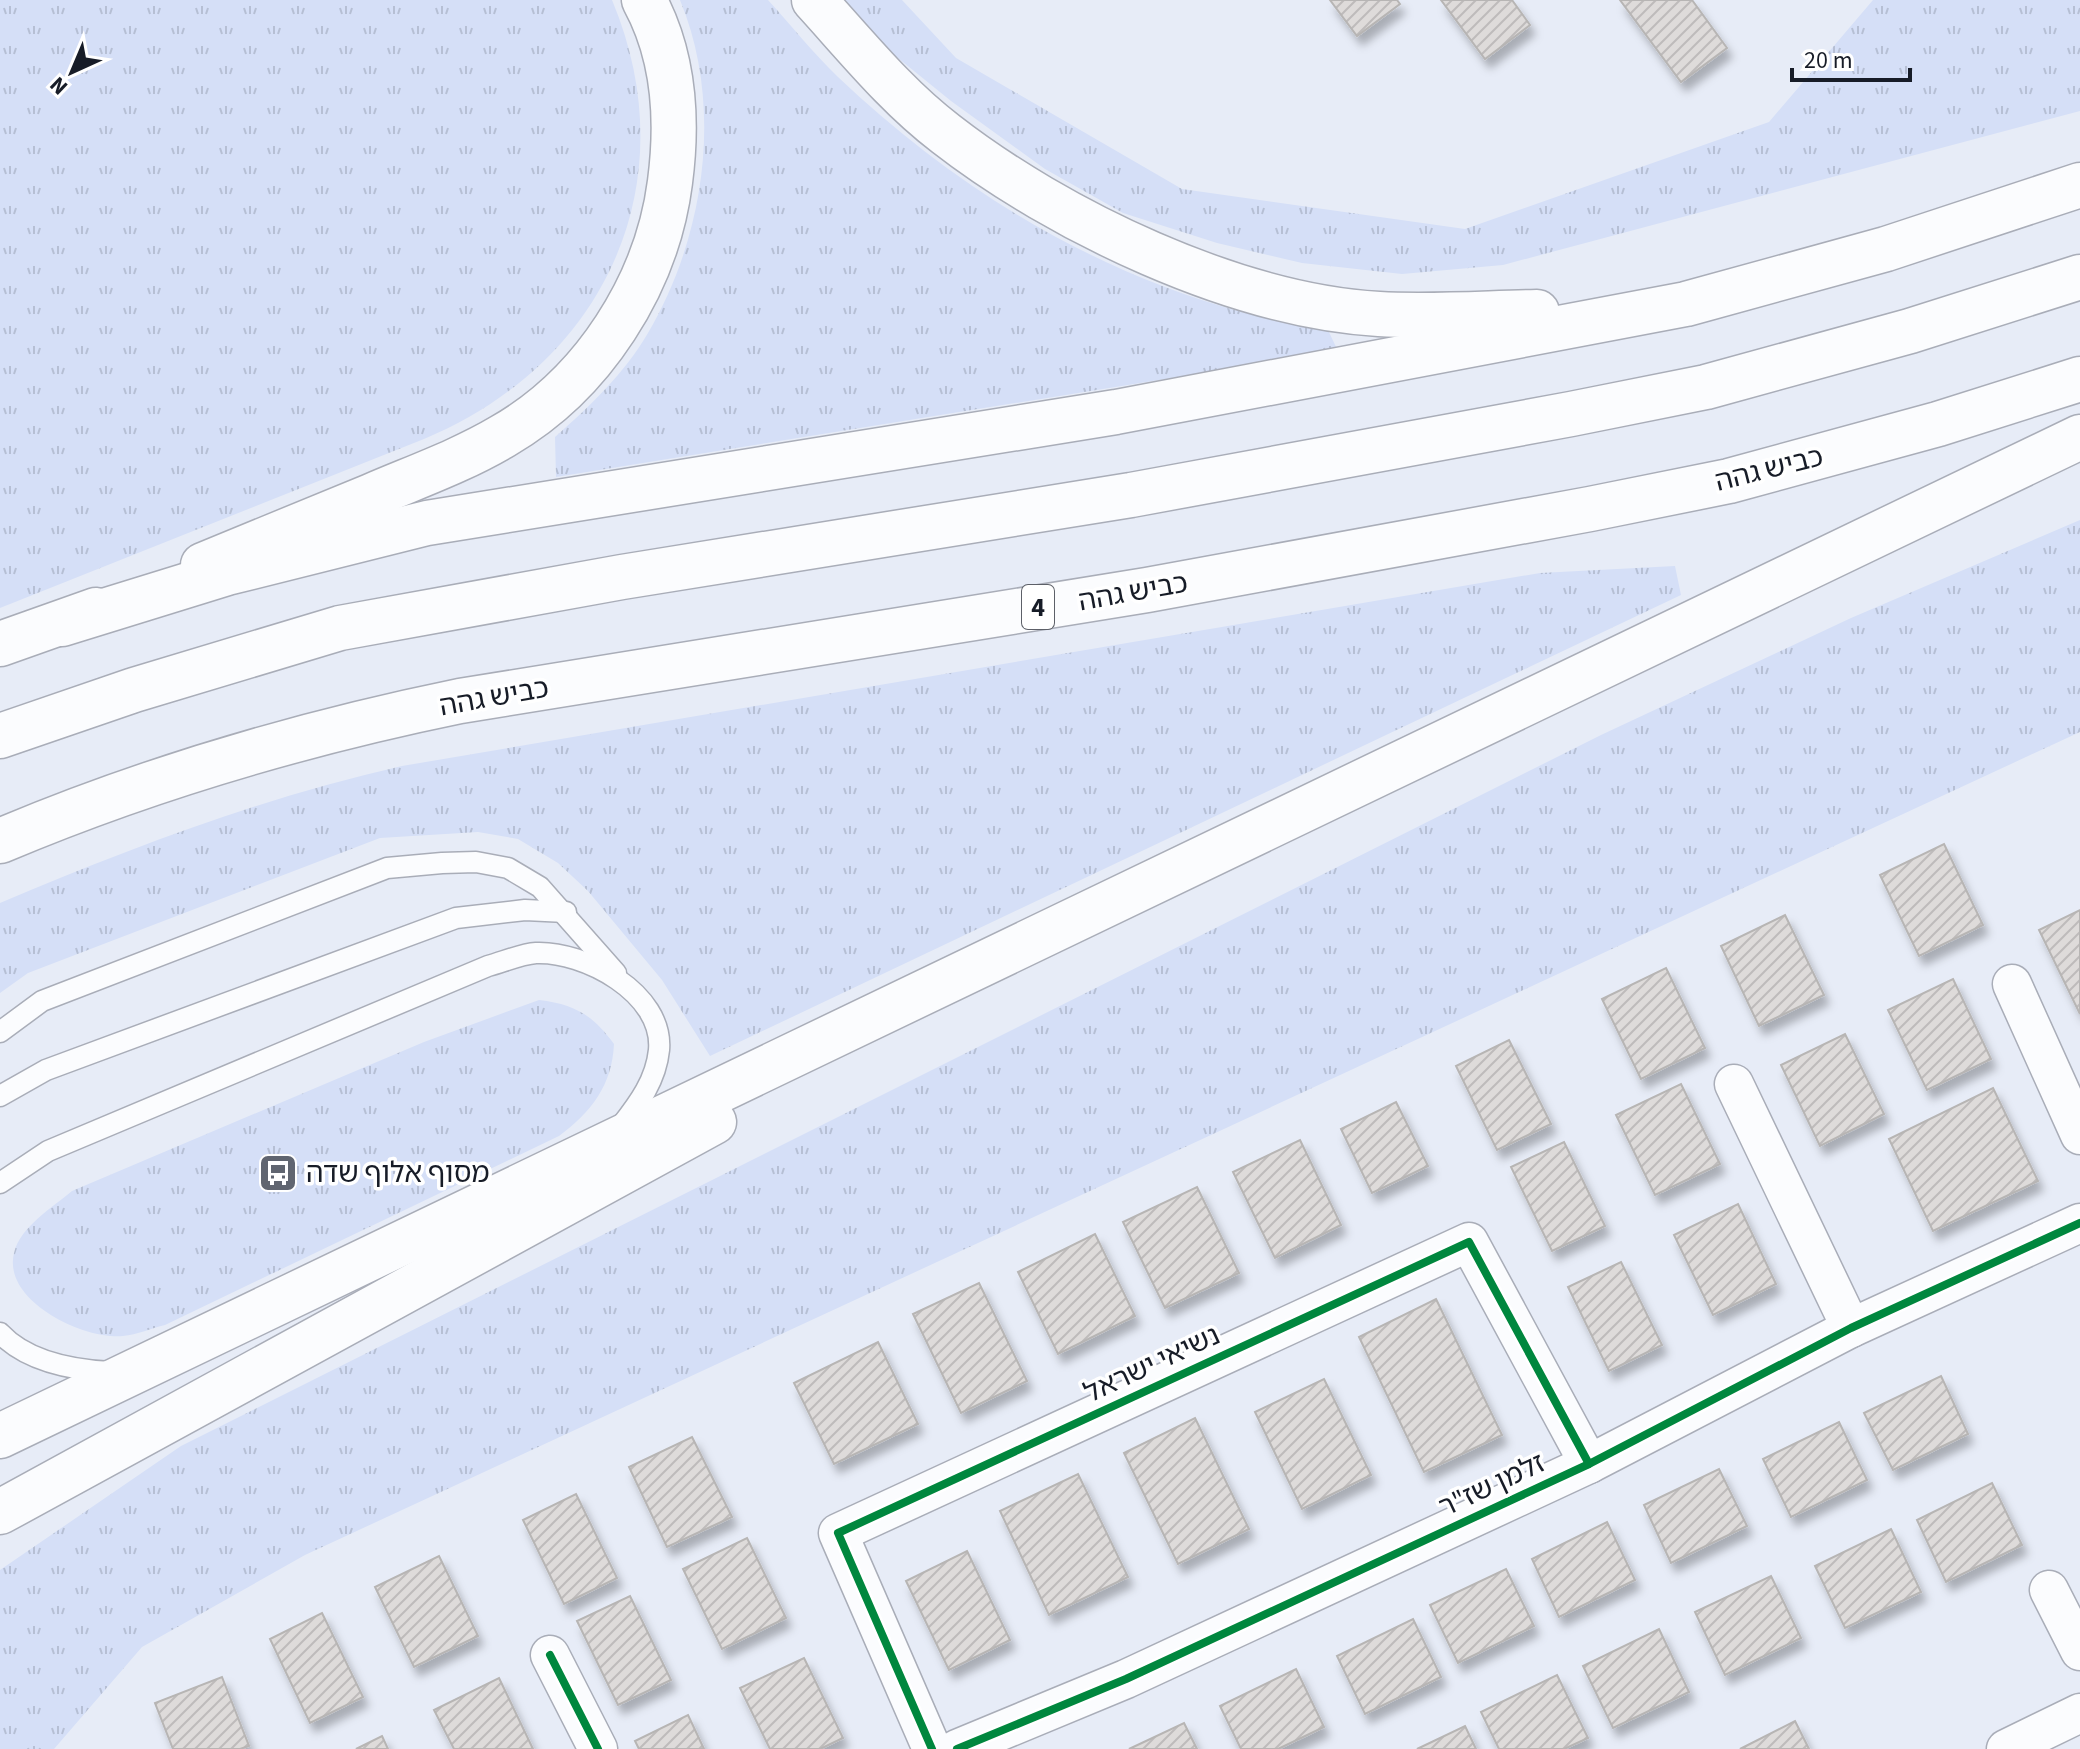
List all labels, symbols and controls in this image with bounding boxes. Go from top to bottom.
north arrow [32,32,112,112]
scale bar [1792,32,1910,82]
text: 20 m [1804,43,1853,78]
text: N [42,69,75,102]
street label: כביש גהה [1711,436,1827,502]
street label: כביש גהה [1075,563,1191,621]
road number: 4 [1022,585,1054,629]
street label: כביש גהה [436,668,552,726]
bus stop icon: מסוף אלוף שדה [257,1152,299,1194]
place label: מסוף אלוף שדה [306,1153,489,1193]
street label: נשיאי ישראל [1078,1315,1226,1413]
street label: זלמן שז"ר [1432,1443,1552,1527]

